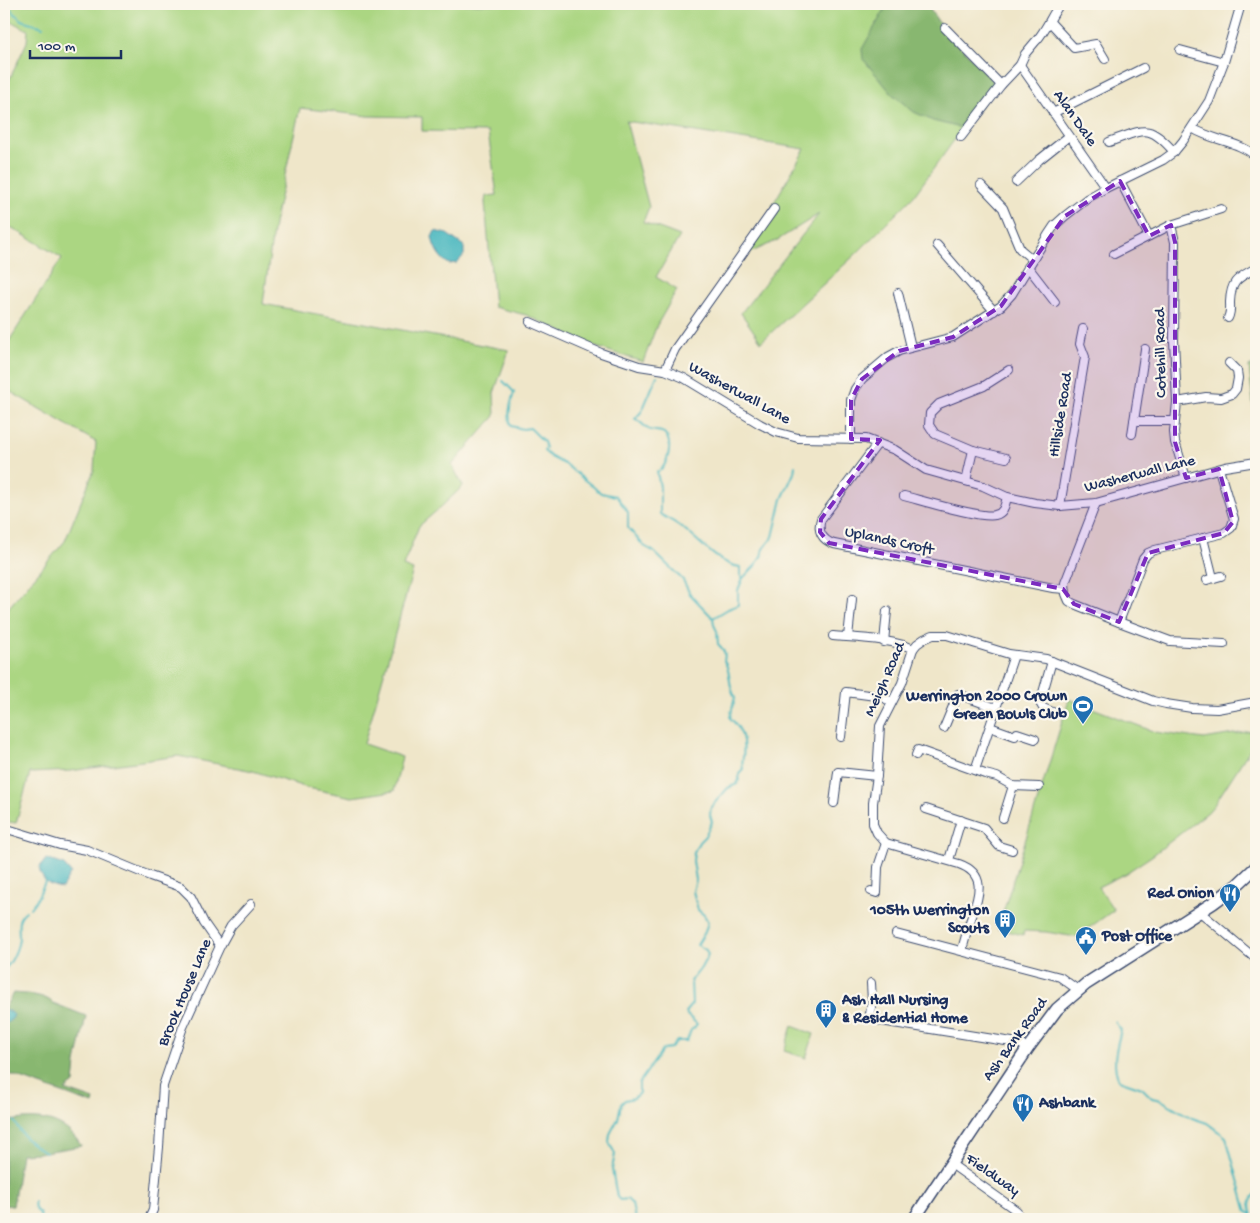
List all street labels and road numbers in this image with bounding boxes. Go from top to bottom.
street label: Alan Dale [1048,87,1101,151]
street label: Cotehill Road [1152,306,1172,398]
street label: Washerwall Lane [685,358,794,430]
street label: Hillside Road [1046,370,1078,459]
street label: Washerwall Lane [1083,452,1198,498]
street label: Uplands Croft [843,523,937,561]
street label: Meigh Road [861,638,911,720]
street label: Brook House Lane [154,936,217,1050]
street label: Ash Bank Road [979,993,1054,1085]
street label: Fieldway [960,1150,1023,1202]

